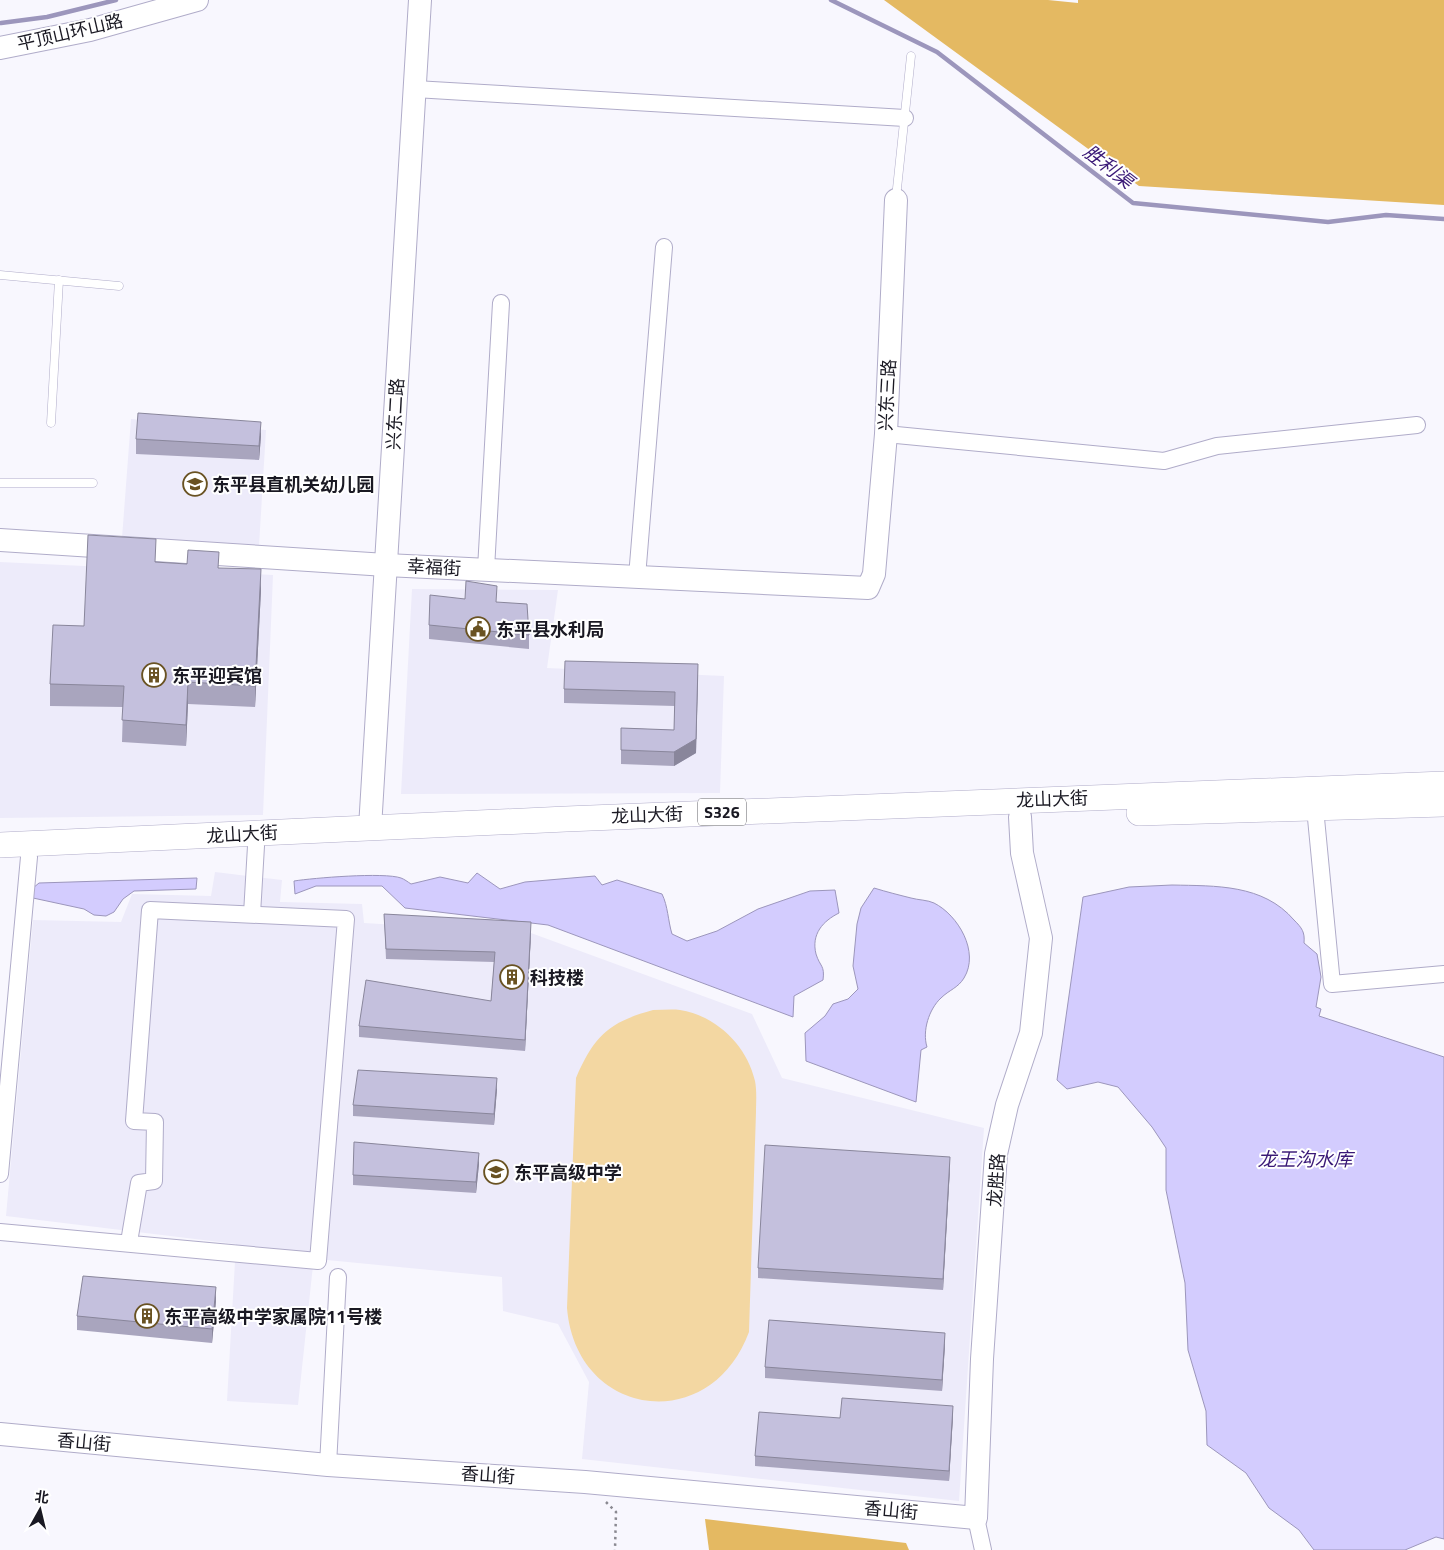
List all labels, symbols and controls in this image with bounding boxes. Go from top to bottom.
street label: 平顶山环山路 [14,7,126,57]
water label: 胜利渠 [1078,137,1143,197]
street label: 兴东三路 [872,358,902,432]
street label: 兴东二路 [380,377,410,451]
school or university icon: 东平县直机关幼儿园 [182,471,208,497]
place label: 东平县直机关幼儿园 [212,471,374,498]
street label: 幸福街 [406,552,462,582]
public building icon: 东平县水利局 [465,616,491,642]
place label: 东平县水利局 [496,616,604,643]
building icon: 东平迎宾馆 [141,662,167,688]
place label: 东平迎宾馆 [172,662,262,689]
street label: 龙山大街 [1016,784,1088,814]
road number: S326 [698,799,746,826]
street label: 龙山大街 [611,800,683,830]
street label: 龙山大街 [205,819,279,849]
building icon: 科技楼 [499,964,525,990]
place label: 科技楼 [530,964,584,991]
water label: 龙王沟水库 [1257,1144,1355,1173]
street label: 龙胜路 [981,1152,1011,1208]
school or university icon: 东平高级中学 [483,1159,509,1185]
place label: 东平高级中学 [514,1159,622,1186]
building icon: 东平高级中学家属院11号楼 [134,1303,160,1329]
place label: 东平高级中学家属院11号楼 [164,1303,382,1330]
street label: 香山街 [56,1426,112,1458]
street label: 香山街 [460,1460,516,1490]
north arrow [15,1485,65,1535]
text: 北 [33,1485,50,1508]
street label: 香山街 [863,1494,919,1526]

